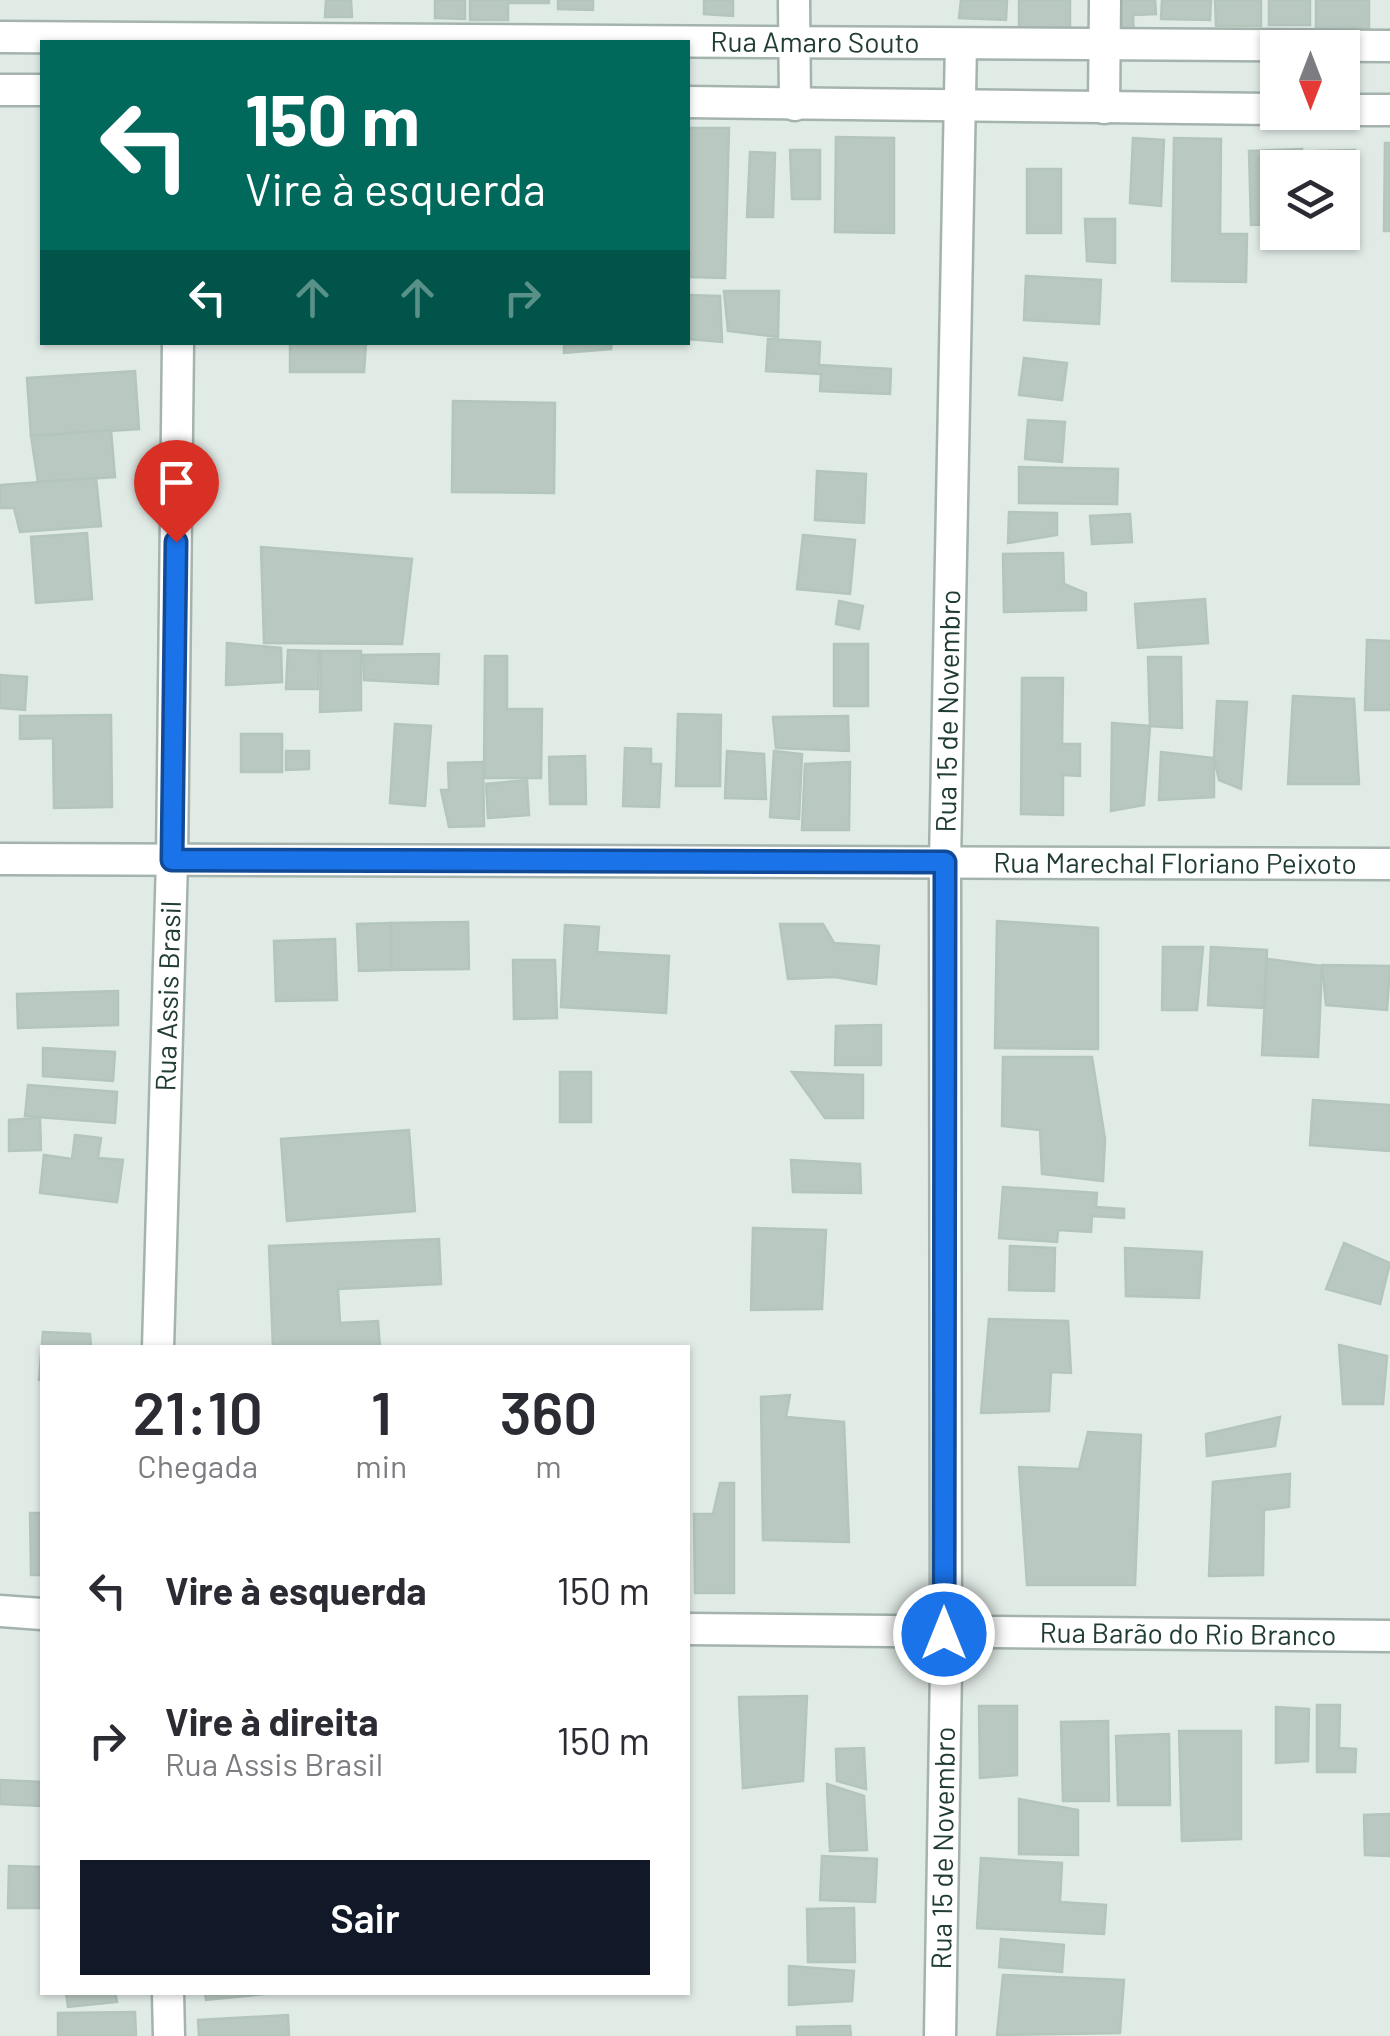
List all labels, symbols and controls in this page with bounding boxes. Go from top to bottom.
street label: Rua Amaro Souto [710,24,920,59]
north arrow [1260,30,1360,130]
map controls [1260,30,1360,250]
text: 150 m [245,76,420,160]
icon: left [80,80,210,210]
button: layers [1260,150,1360,250]
text: Vire à esquerda [245,161,546,215]
icon: left [180,270,235,325]
icon: ahead [285,270,340,325]
icon: ahead [390,270,445,325]
icon: right [495,270,550,325]
pin [134,440,219,543]
icon: arrive [149,455,204,510]
street label: Rua 15 de Novembro [928,589,966,833]
street label: Rua Marechal Floriano Peixoto [993,845,1357,880]
street label: Rua Assis Brasil [147,900,187,1092]
text: 21:10 [133,1375,263,1447]
text: 1 [371,1375,392,1447]
text: 360 [500,1375,597,1447]
text: Chegada [137,1446,258,1484]
text: min [355,1446,407,1484]
text: m [535,1446,562,1484]
icon: left [80,1563,135,1618]
text: Vire à esquerda [165,1567,427,1613]
text: 150 m [557,1567,650,1613]
position arrow [892,1582,996,1686]
street label: Rua Barão do Rio Branco [1039,1615,1337,1651]
text: Vire à direita [165,1698,379,1744]
icon: right [80,1713,135,1768]
text: 150 m [557,1717,650,1763]
street label: Rua 15 de Novembro [923,1726,961,1970]
text: Rua Assis Brasil [165,1744,383,1782]
button: Sair [80,1860,650,1975]

